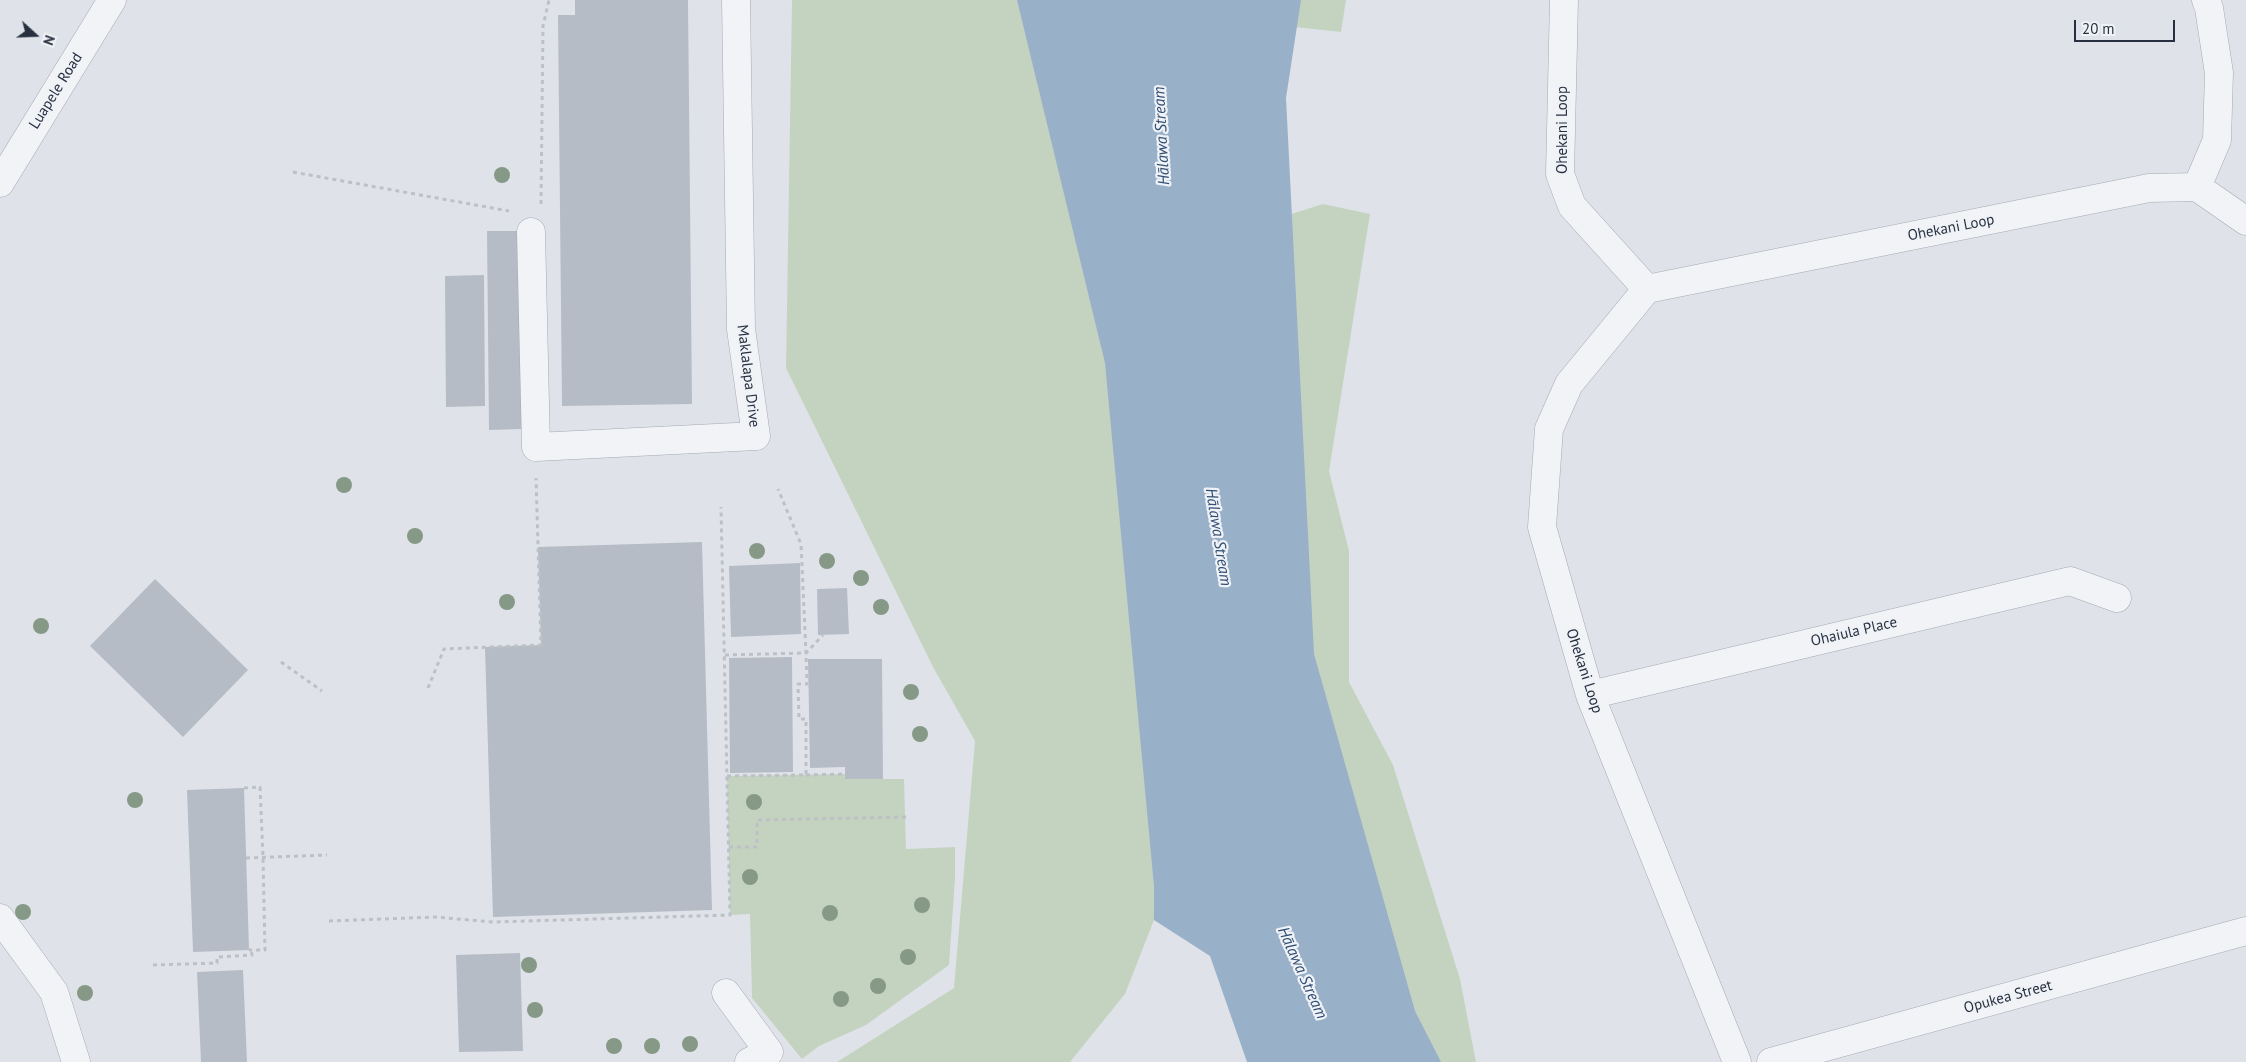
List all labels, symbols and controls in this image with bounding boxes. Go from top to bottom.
north arrow [10,10,60,60]
scale bar [2076,10,2177,42]
text: 20 m [2082,19,2115,38]
text: N [39,33,59,48]
street label: Luapele Road [25,50,87,132]
water label: Hālawa Stream [1150,86,1174,186]
street label: Ohekani Loop [1554,86,1572,174]
street label: Ohekani Loop [1906,211,1996,245]
street label: Maklalapa Drive [733,324,763,428]
water label: Hālawa Stream [1201,487,1235,587]
street label: Ohaiula Place [1809,613,1899,651]
street label: Ohekani Loop [1562,626,1606,716]
water label: Hālawa Stream [1273,924,1331,1022]
street label: Opukea Street [1962,977,2054,1017]

